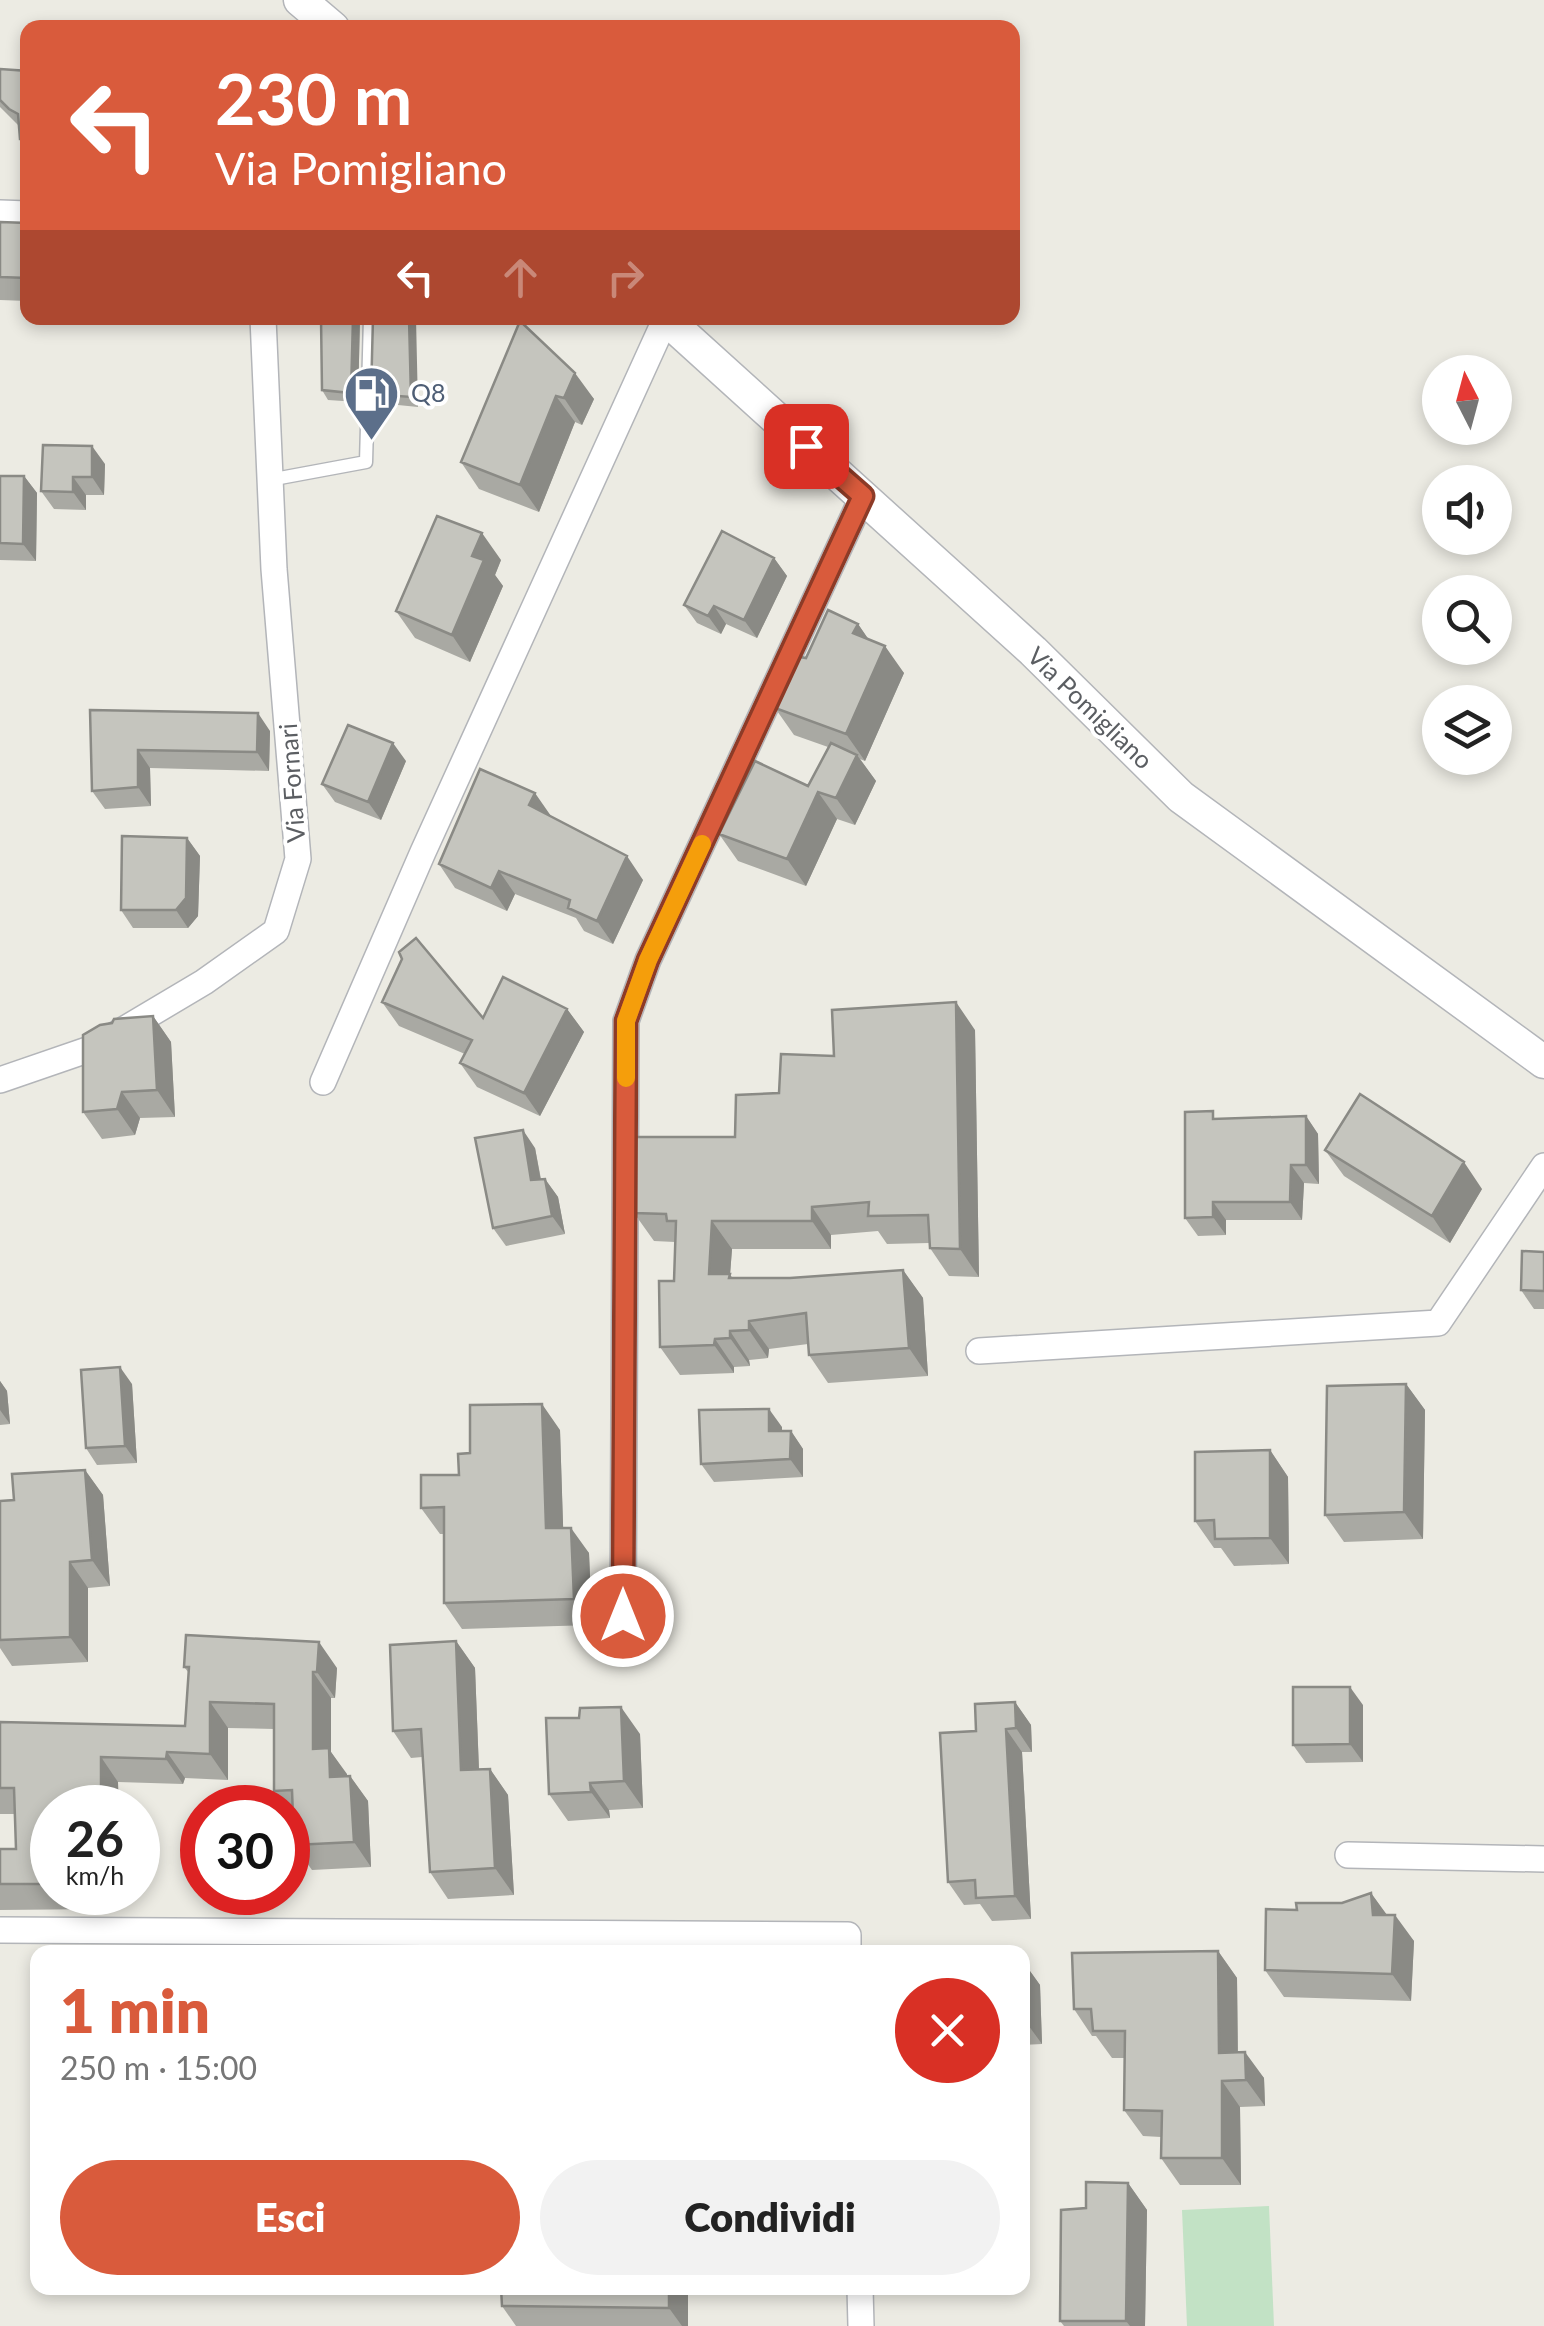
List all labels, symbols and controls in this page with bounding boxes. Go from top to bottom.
text: 230 m [215,56,412,140]
icon: left [50,60,180,190]
text: Via Pomigliano [215,141,507,195]
icon: left [388,250,443,305]
icon: ahead [493,250,548,305]
icon: right [598,250,653,305]
north arrow [1422,355,1512,445]
map controls [1422,355,1512,775]
fuel station icon: Q8 [342,363,402,442]
place label: Q8 [411,377,446,407]
pin [764,404,849,489]
icon: arrive [779,419,834,474]
button: sound [1422,465,1512,555]
button: search [1422,575,1512,665]
street label: Via Pomigliano [1022,640,1159,774]
button: layers [1422,685,1512,775]
street label: Via Fornari [272,722,310,844]
position arrow [571,1564,675,1668]
speed limit sign: 30 [180,1785,310,1915]
text: 26 [66,1808,124,1868]
text: km/h [66,1860,124,1890]
text: 1 min [60,1974,210,2046]
button: close [895,1978,1000,2083]
text: 250 m · 15:00 [60,2048,257,2087]
button: Esci [60,2160,520,2275]
button: Condividi [540,2160,1000,2275]

